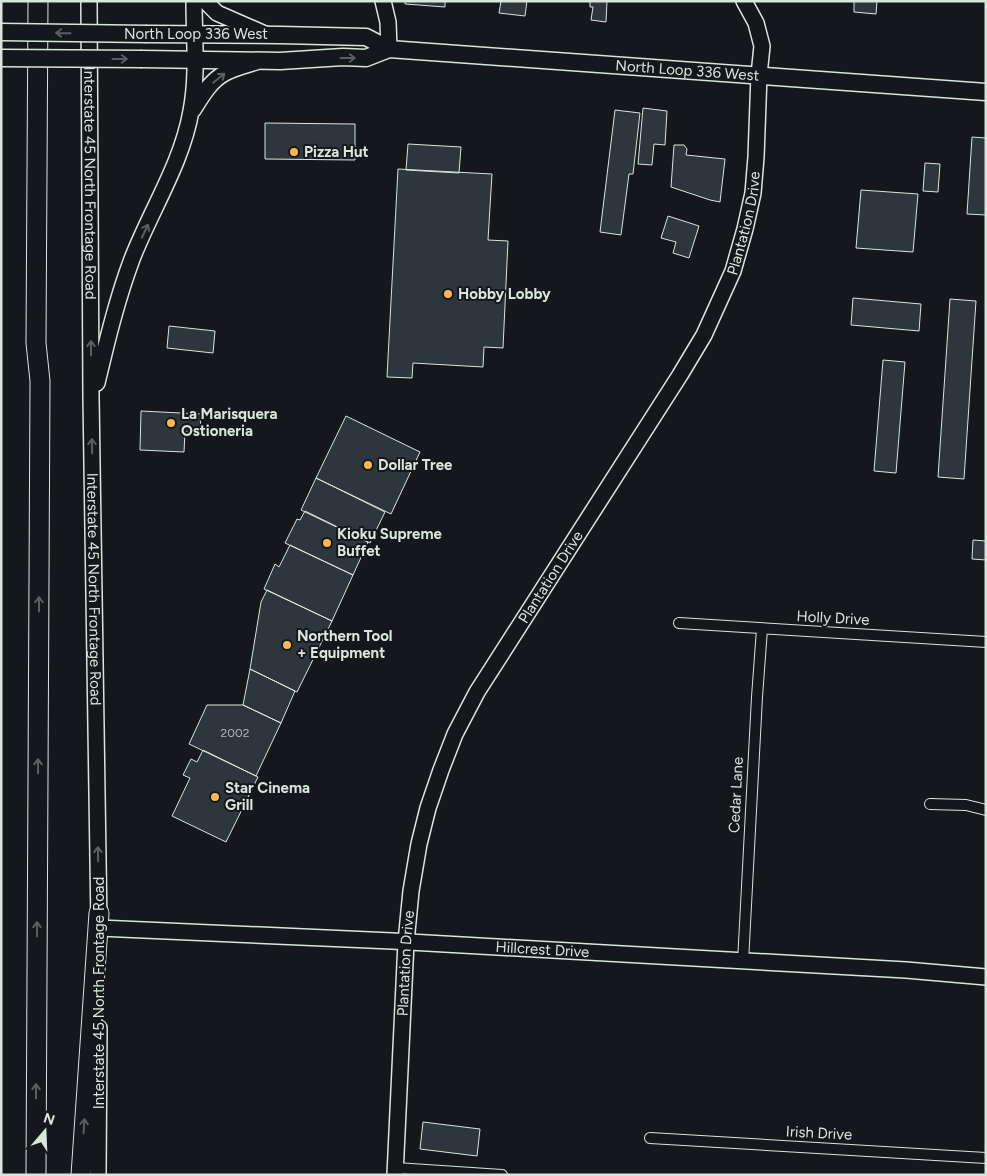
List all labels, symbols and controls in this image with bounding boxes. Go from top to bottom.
street label: North Loop 336 West [124,25,268,43]
one-way arrow [55,28,72,38]
one-way arrow [339,53,355,63]
one-way arrow [112,54,128,64]
street label: North Loop 336 West [615,56,760,85]
street label: Interstate 45 North Frontage Road [80,67,100,299]
one-way arrow [212,72,225,83]
place label: Pizza Hut [304,143,369,161]
marker: Pizza Hut [288,146,300,158]
street label: Plantation Drive [723,171,764,277]
one-way arrow [141,224,150,239]
place label: Hobby Lobby [458,285,551,303]
marker: Hobby Lobby [442,288,454,300]
one-way arrow [86,340,96,356]
place label: La Marisquera Ostioneria [181,405,277,440]
marker: La Marisquera Ostioneria [165,417,177,429]
one-way arrow [87,438,97,454]
place label: Dollar Tree [378,456,453,474]
marker: Dollar Tree [362,459,374,471]
street label: Interstate 45 North Frontage Road [83,472,105,706]
place label: Kioku Supreme Buffet [337,525,443,560]
street label: Plantation Drive [514,528,587,627]
marker: Kioku Supreme Buffet [321,537,333,549]
one-way arrow [34,596,44,612]
street label: Holly Drive [796,607,870,629]
place label: Northern Tool + Equipment [297,627,393,662]
marker: Northern Tool + Equipment [281,639,293,651]
house number: 2002 [221,726,249,740]
street label: Cedar Lane [725,756,747,834]
one-way arrow [33,758,43,774]
place label: Star Cinema Grill [225,779,310,814]
marker: Star Cinema Grill [209,791,221,803]
one-way arrow [94,846,103,862]
street label: Interstate 45 North Frontage Road [90,877,108,1109]
street label: Plantation Drive [394,910,418,1017]
one-way arrow [32,921,42,937]
street label: Hillcrest Drive [495,938,590,961]
one-way arrow [31,1083,41,1100]
north arrow [20,1106,70,1156]
text: N [41,1109,57,1129]
one-way arrow [79,1118,88,1134]
street label: Irish Drive [785,1122,853,1144]

